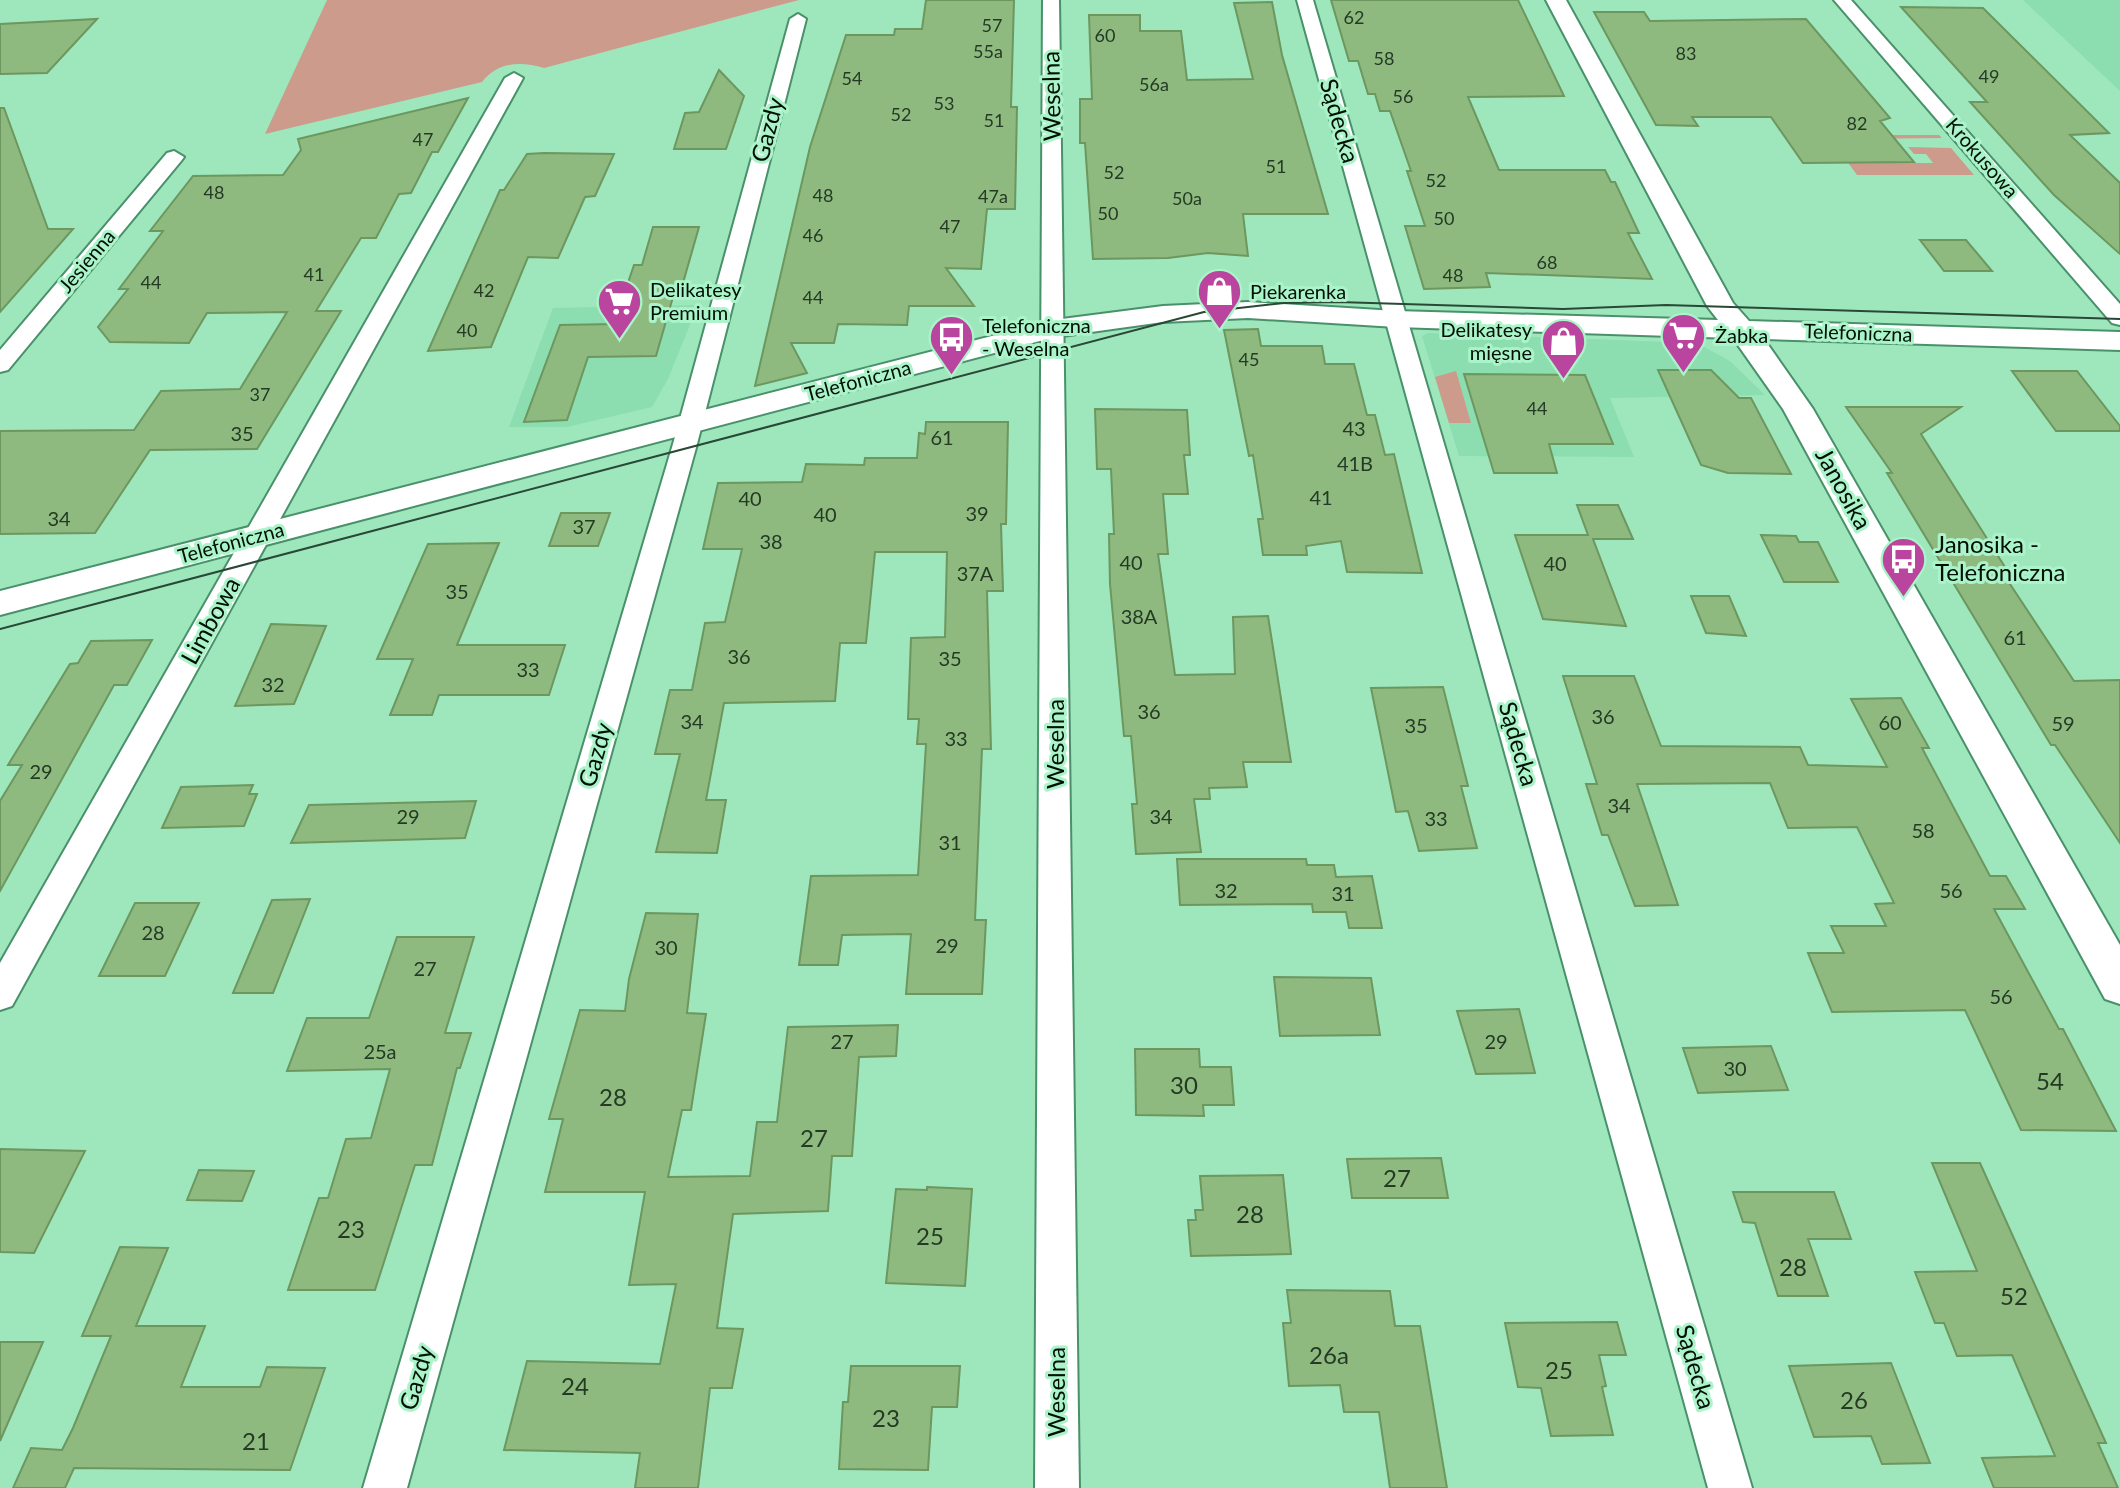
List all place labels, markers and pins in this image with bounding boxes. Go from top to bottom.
shop icon: Piekarenka [1195,268,1243,331]
supermarket icon: Delikatesy Premium [595,277,643,340]
place label: Delikatesy Premium [650,277,742,324]
place label: Piekarenka [1250,279,1346,303]
supermarket icon: Żabka [1660,312,1708,375]
place label: Telefoniczna - Weselna [982,313,1091,360]
bus stop icon: Telefoniczna - Weselna [927,314,975,377]
place label: Delikatesy mięsne [1440,317,1533,364]
shop icon: Delikatesy mięsne [1539,317,1587,380]
place label: Żabka [1715,323,1768,347]
place label: Janosika - Telefoniczna [1935,529,2066,586]
bus stop icon: Janosika - Telefoniczna [1880,535,1928,598]

